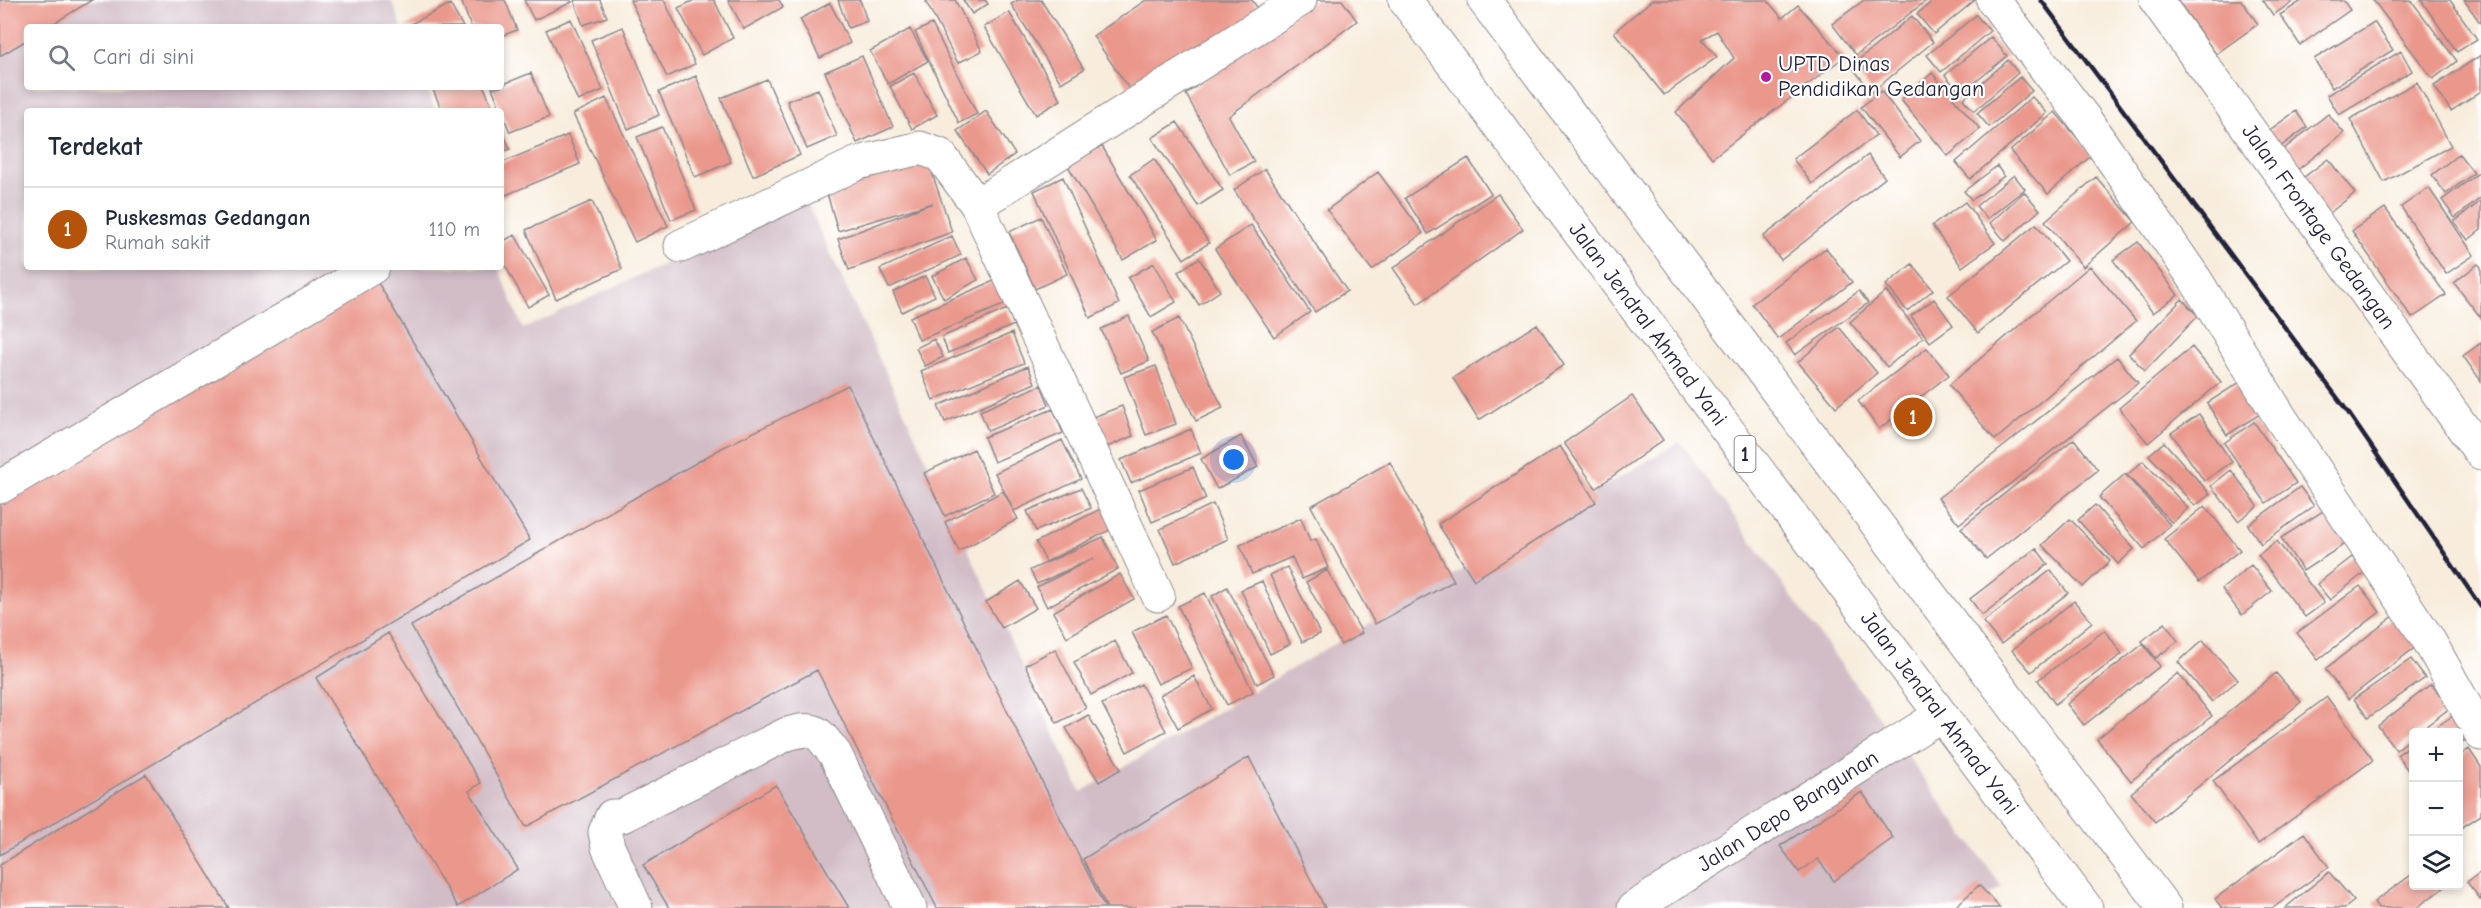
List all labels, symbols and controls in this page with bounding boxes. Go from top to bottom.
search box [24,24,504,90]
icon: search [45,41,78,74]
text: Cari di sini [93,44,194,70]
place label: UPTD Dinas Pendidikan Gedangan [1778,51,1984,102]
marker: UPTD Dinas Pendidikan Gedangan [1759,70,1773,84]
street label: Jalan Frontage Gedangan [2236,119,2401,334]
text: Terdekat [48,132,142,162]
text: Puskesmas Gedangan [105,205,310,231]
street label: Jalan Jendral Ahmad Yani [1563,217,1733,431]
text: 1 [64,218,71,241]
text: 110 m [429,218,480,241]
text: Rumah sakit [105,231,210,254]
pin: 1 [1894,394,1932,440]
road number: 1 [1734,436,1756,472]
your location [1219,445,1248,474]
street label: Jalan Jendral Ahmad Yani [1855,606,2024,820]
map controls [2409,728,2463,890]
button: + [2409,728,2463,782]
street label: Jalan Depo Bangunan [1693,745,1883,878]
button: − [2409,782,2463,836]
button: layers [2409,836,2463,890]

